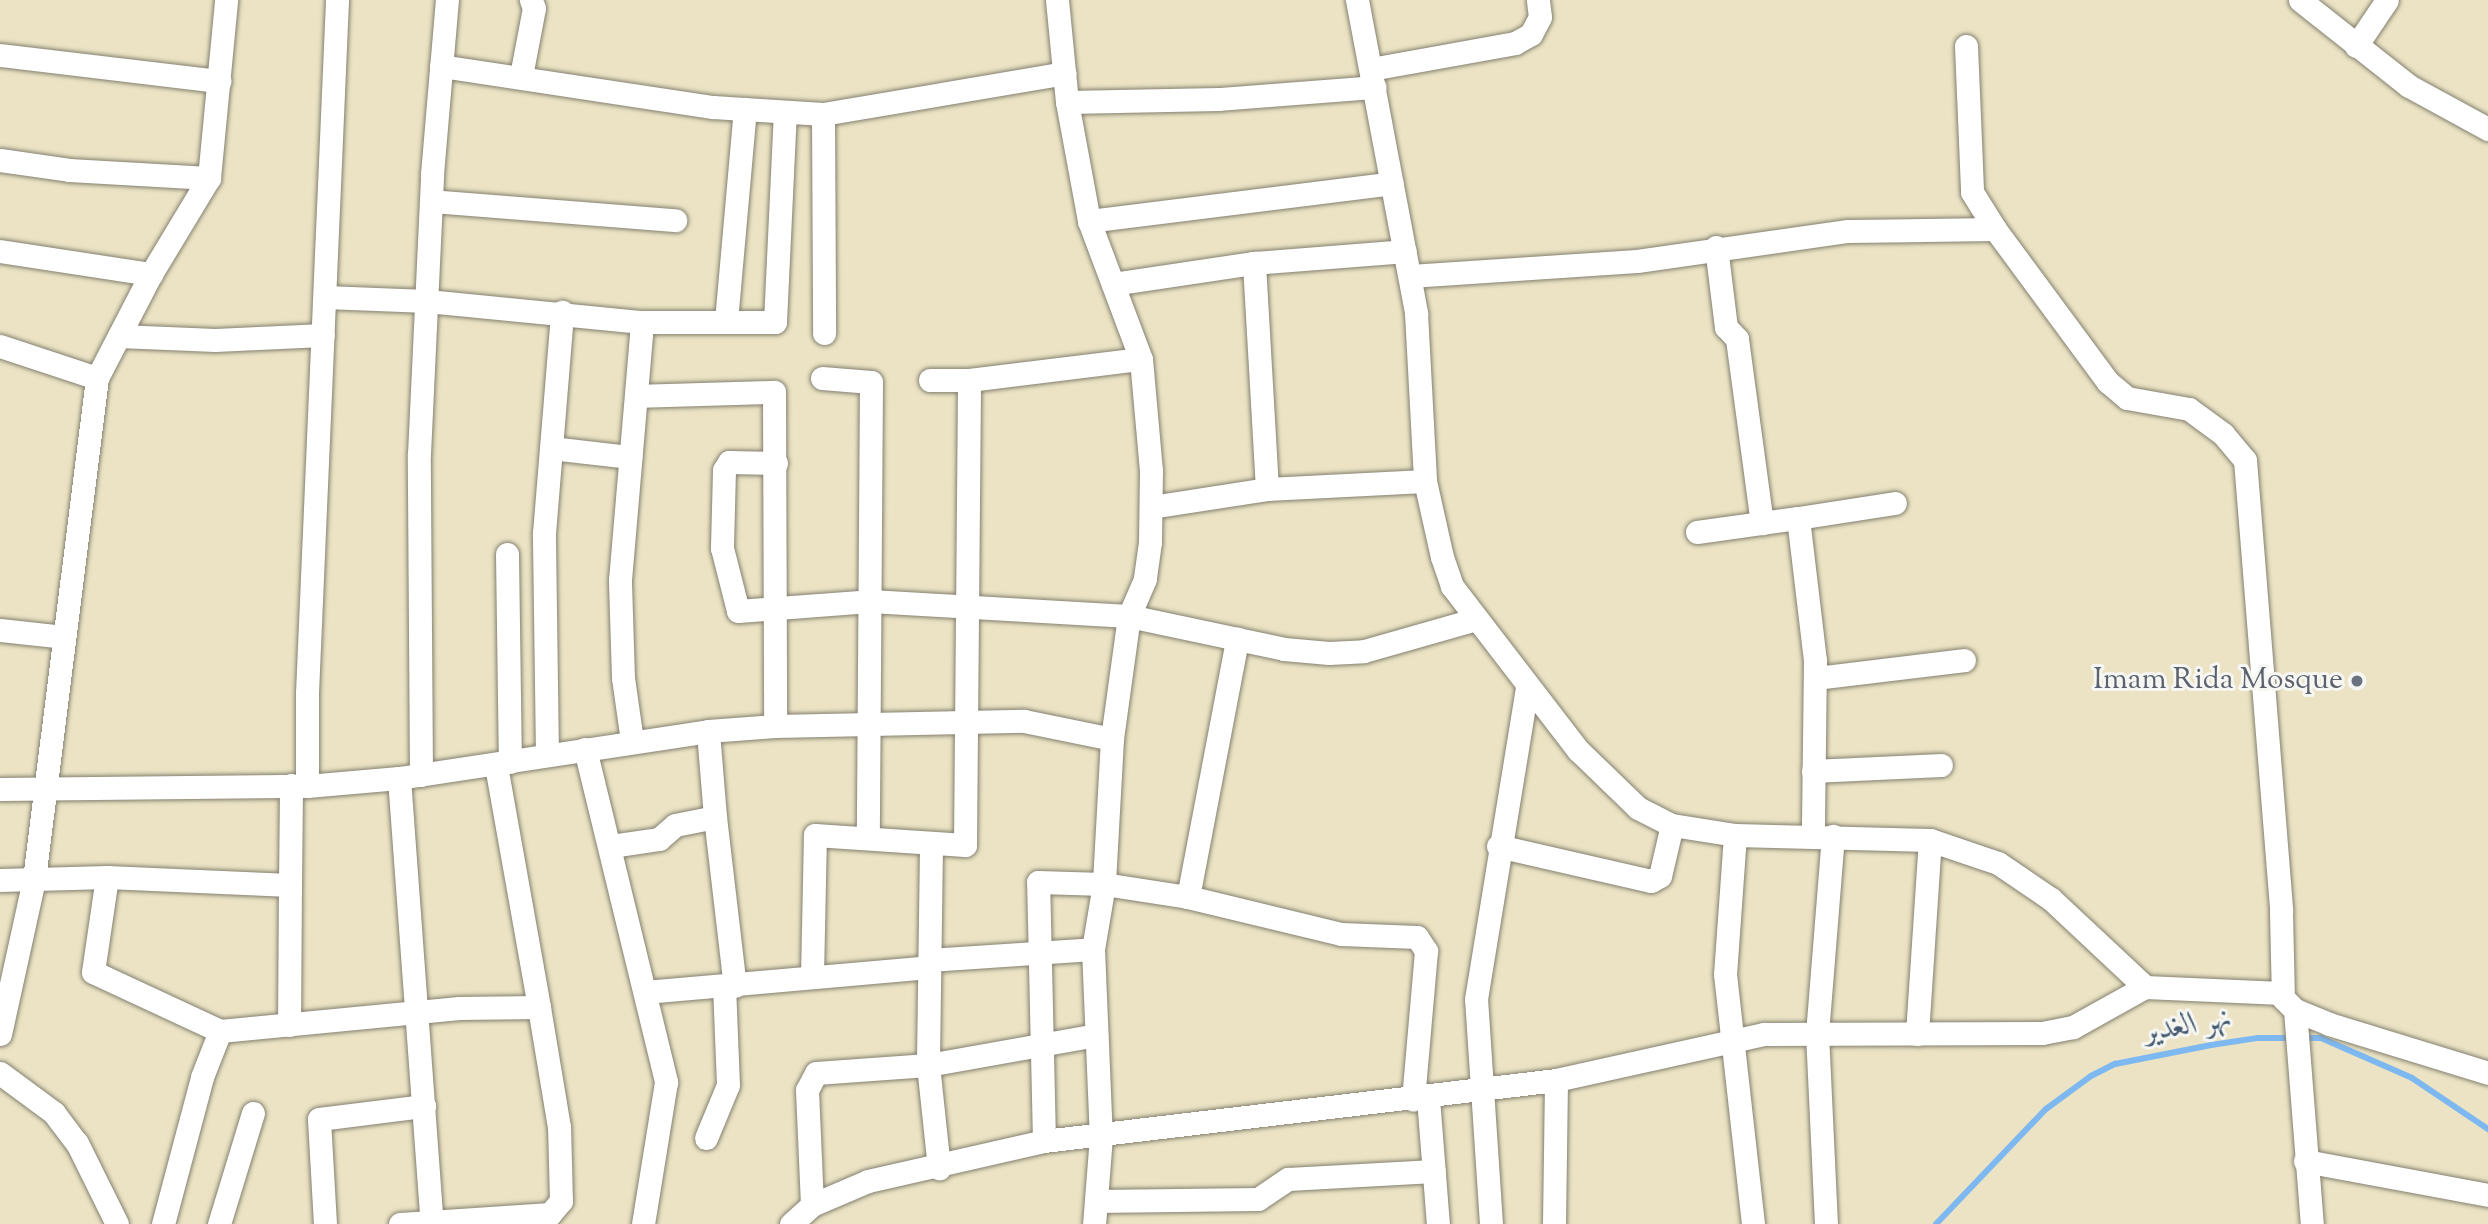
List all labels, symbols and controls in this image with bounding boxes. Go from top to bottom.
place label: Imam Rida Mosque [2093,663,2343,699]
marker: Imam Rida Mosque [2349,673,2365,689]
water label: نهر الغدير [2141,999,2235,1053]

